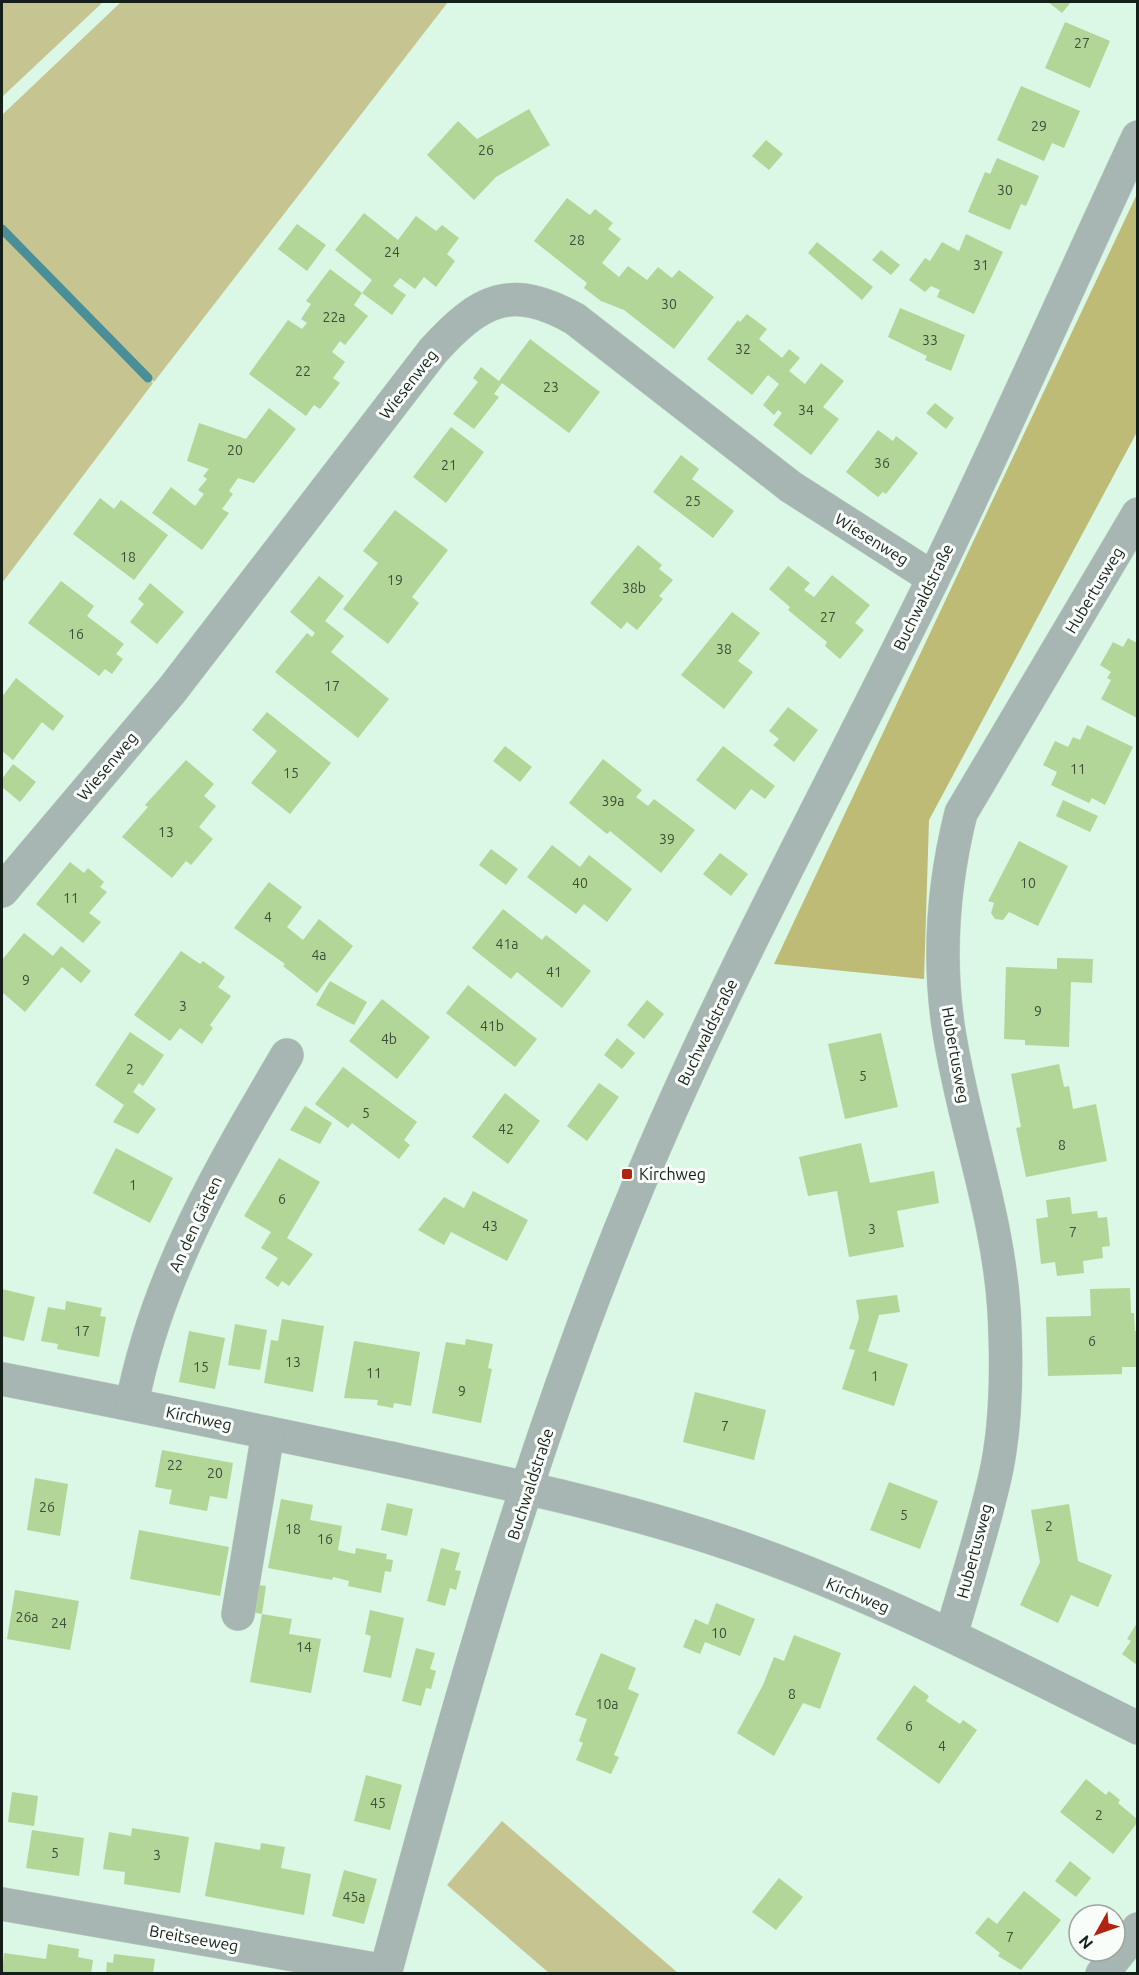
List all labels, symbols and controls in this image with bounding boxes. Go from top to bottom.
house number: 27 [1074,35,1090,51]
house number: 29 [1031,118,1047,134]
house number: 26 [478,142,494,158]
house number: 30 [997,182,1013,198]
house number: 28 [569,232,585,248]
house number: 24 [384,244,400,260]
house number: 31 [973,257,989,273]
house number: 30 [661,296,677,312]
house number: 22a [323,309,346,325]
house number: 33 [922,332,938,348]
house number: 32 [735,341,751,357]
street label: Wiesenweg [375,346,441,422]
house number: 22 [295,363,311,379]
house number: 23 [543,379,559,395]
house number: 34 [798,402,814,418]
house number: 20 [227,442,243,458]
house number: 36 [874,455,890,471]
house number: 21 [441,457,457,473]
house number: 25 [685,493,701,509]
street label: Wiesenweg [832,509,912,569]
street label: Buchwaldstraße [889,541,957,653]
street label: Hubertusweg [1061,544,1127,636]
house number: 18 [120,549,136,565]
house number: 19 [387,572,403,588]
house number: 38b [622,580,646,596]
house number: 27 [820,609,836,625]
house number: 16 [68,626,84,642]
house number: 38 [716,641,732,657]
house number: 17 [324,678,340,694]
street label: Wiesenweg [73,728,141,804]
house number: 11 [1070,761,1086,777]
house number: 15 [283,765,299,781]
house number: 39a [602,793,625,809]
house number: 13 [158,824,174,840]
house number: 39 [659,831,675,847]
house number: 40 [572,875,588,891]
house number: 10 [1020,875,1036,891]
house number: 11 [63,890,79,906]
house number: 4 [264,909,272,925]
house number: 41a [496,936,519,952]
house number: 4a [311,947,327,963]
house number: 41 [546,964,562,980]
house number: 9 [22,972,30,988]
street label: Buchwaldstraße [673,976,741,1088]
house number: 3 [179,998,187,1014]
house number: 9 [1034,1003,1042,1019]
street label: Hubertusweg [939,1005,973,1105]
house number: 41b [480,1018,504,1034]
house number: 4b [381,1031,397,1047]
house number: 2 [126,1061,134,1077]
house number: 5 [859,1068,867,1084]
house number: 5 [362,1105,370,1121]
house number: 42 [498,1121,514,1137]
house number: 8 [1058,1137,1066,1153]
place label: Kirchweg [639,1165,706,1183]
marker: Kirchweg [620,1167,634,1181]
street label: An den Gärten [165,1173,225,1275]
house number: 1 [129,1177,137,1193]
house number: 6 [278,1191,286,1207]
house number: 43 [482,1218,498,1234]
house number: 3 [868,1221,876,1237]
house number: 7 [1069,1224,1077,1240]
house number: 17 [74,1323,90,1339]
house number: 6 [1088,1333,1096,1349]
house number: 13 [285,1354,301,1370]
house number: 15 [193,1359,209,1375]
house number: 11 [366,1365,382,1381]
house number: 1 [871,1368,879,1384]
house number: 9 [458,1383,466,1399]
street label: Kirchweg [164,1402,234,1434]
house number: 7 [721,1418,729,1434]
street label: Buchwaldstraße [504,1426,556,1542]
house number: 22 [167,1457,183,1473]
house number: 20 [207,1465,223,1481]
house number: 26 [39,1499,55,1515]
street label: Hubertusweg [953,1502,995,1600]
house number: 5 [900,1507,908,1523]
house number: 2 [1045,1518,1053,1534]
house number: 18 [285,1521,301,1537]
house number: 16 [317,1531,333,1547]
street label: Kirchweg [824,1574,892,1616]
house number: 26a [16,1609,39,1625]
house number: 24 [51,1615,67,1631]
house number: 10 [711,1625,727,1641]
house number: 14 [296,1639,312,1655]
house number: 8 [788,1686,796,1702]
house number: 10a [596,1696,619,1712]
house number: 6 [905,1718,913,1734]
house number: 4 [938,1738,946,1754]
house number: 45 [370,1795,386,1811]
house number: 2 [1095,1807,1103,1823]
house number: 5 [51,1845,59,1861]
house number: 3 [153,1847,161,1863]
house number: 45a [343,1889,366,1905]
north arrow [1067,1903,1127,1963]
street label: Breitseeweg [148,1921,240,1955]
house number: 7 [1006,1929,1014,1945]
text: N [1075,1932,1096,1953]

